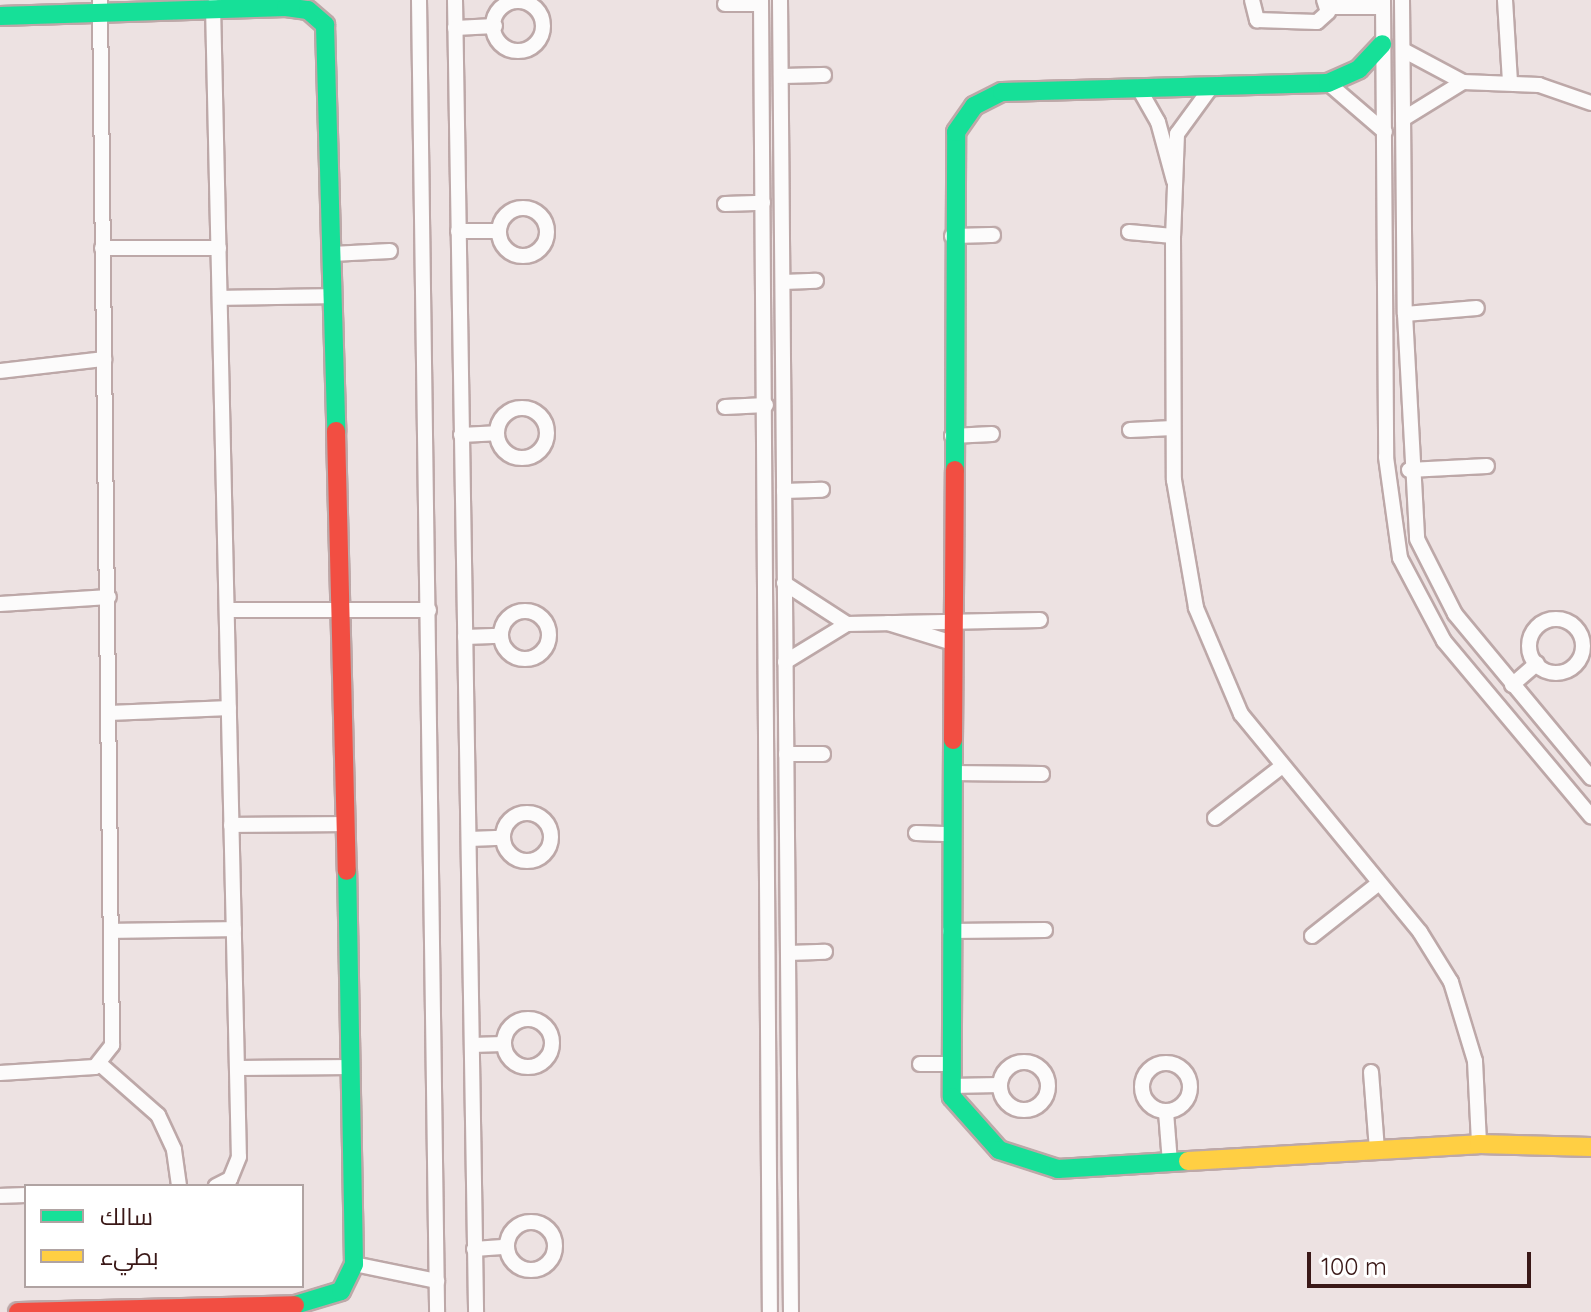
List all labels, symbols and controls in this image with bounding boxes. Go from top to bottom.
legend [24,1184,304,1288]
text: سالك [100,1201,153,1231]
scale bar [1311,1236,1535,1286]
text: بطيء [100,1241,159,1271]
text: 100 m [1321,1251,1387,1281]

